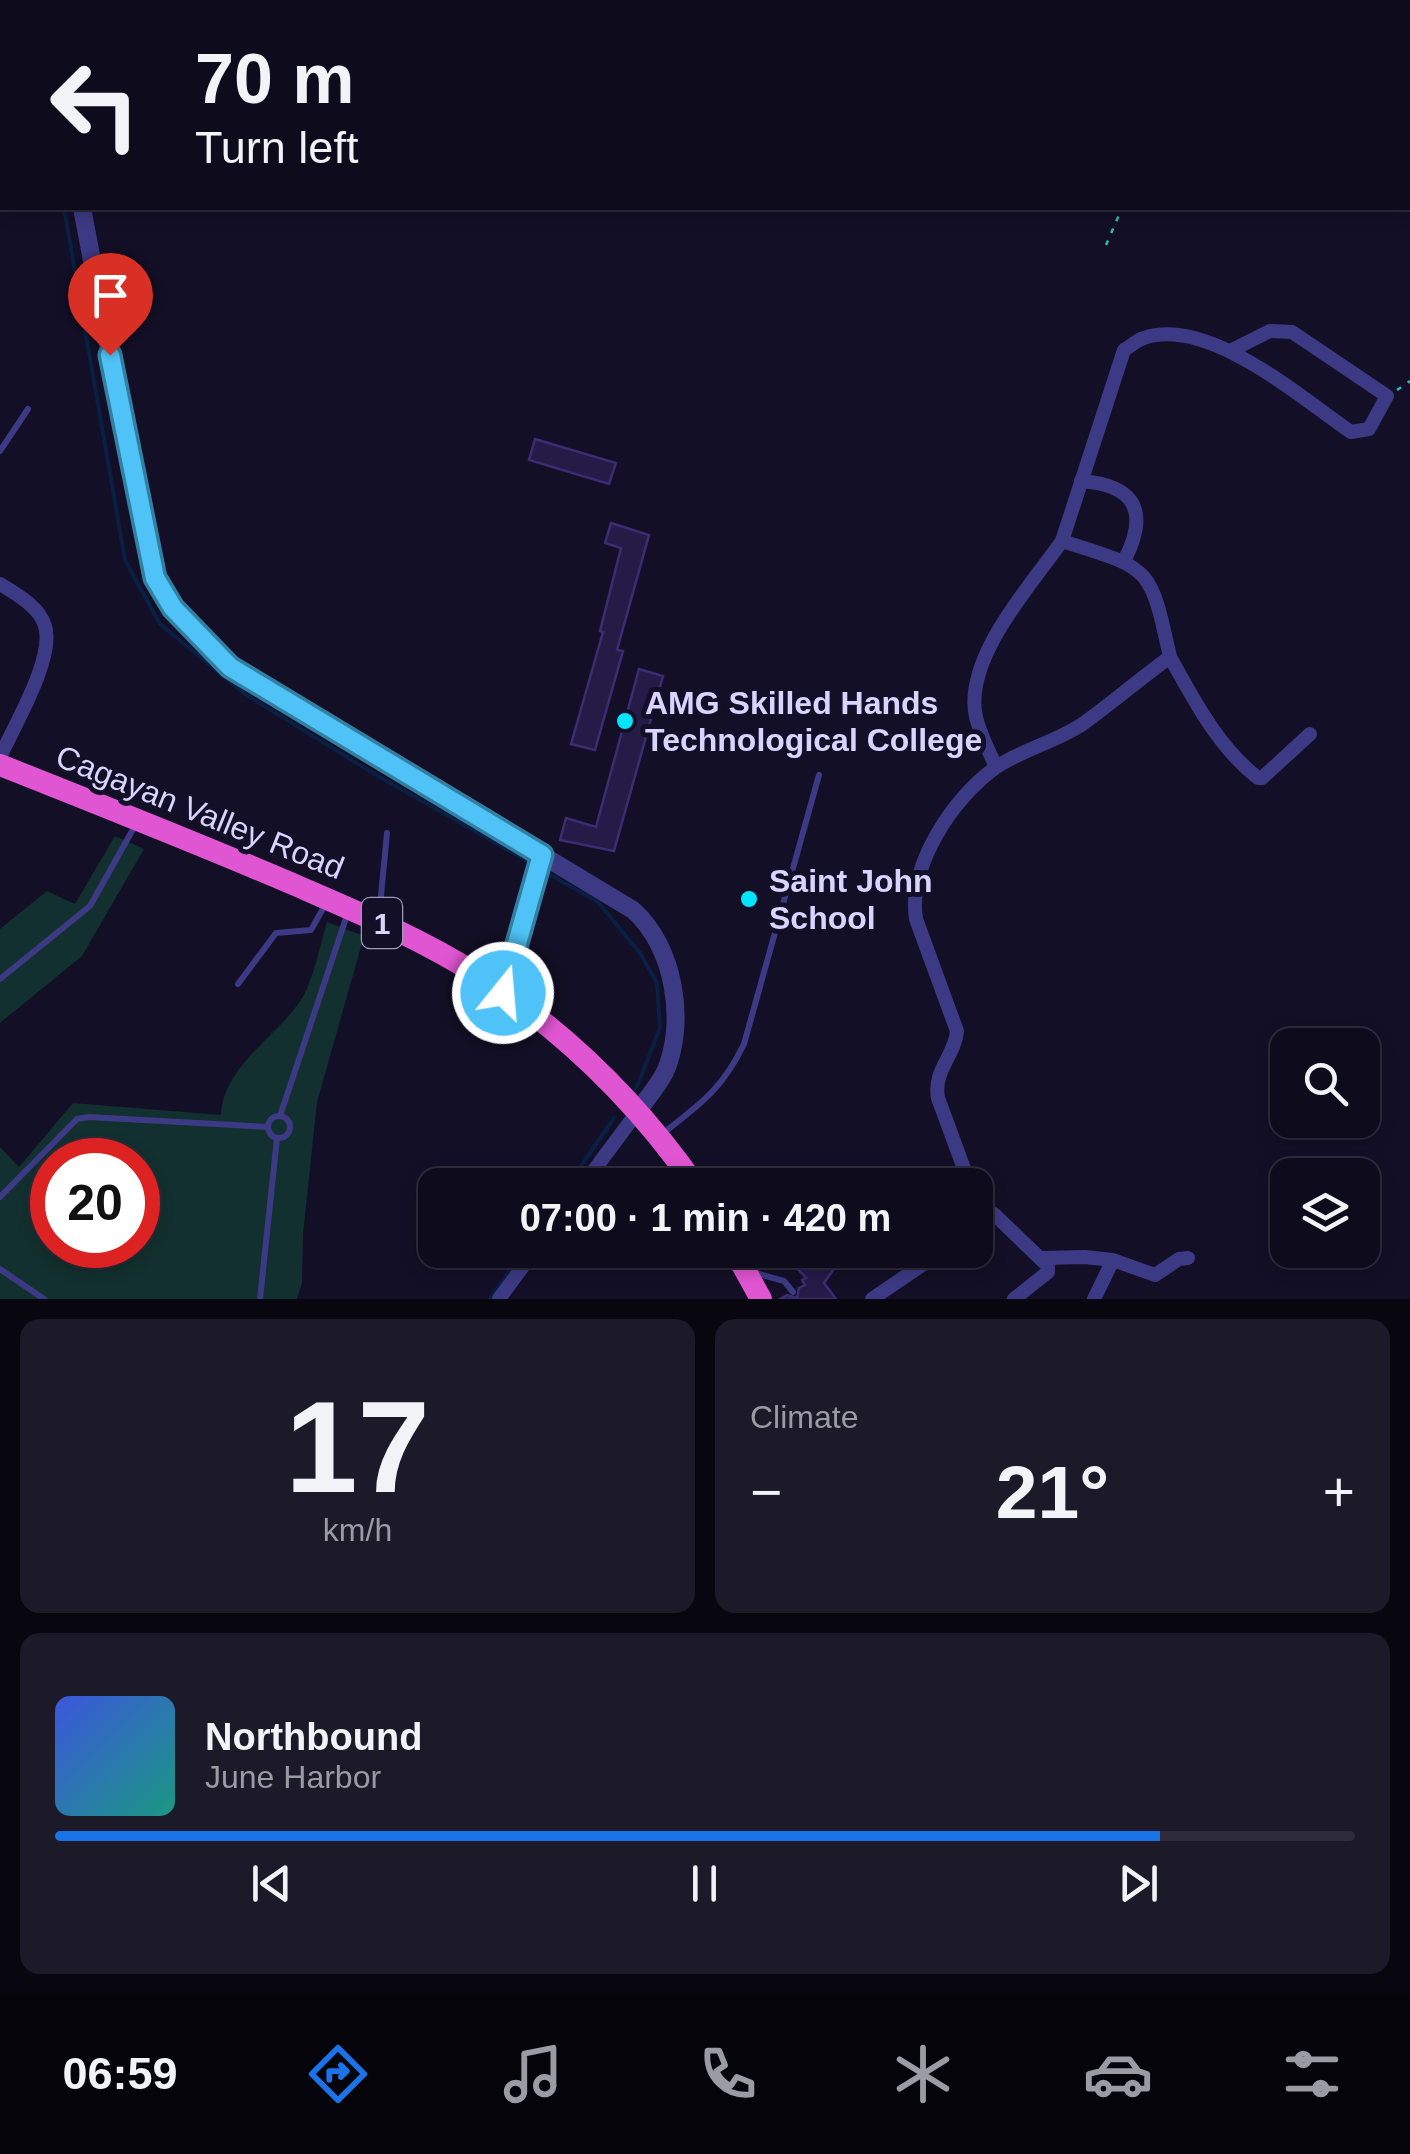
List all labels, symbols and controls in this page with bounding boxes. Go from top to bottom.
icon: left [30,40,160,170]
text: 70 m [195,40,355,118]
text: Turn left [195,122,358,173]
pin [68,253,153,356]
icon: arrive [83,268,138,323]
place label: AMG Skilled Hands Technological College [645,685,982,758]
marker: AMG Skilled Hands Technological College [614,710,636,732]
street label: Cagayan Valley Road [51,738,349,886]
place label: Saint John School [769,863,933,936]
marker: Saint John School [738,888,760,910]
road number: 1 [362,898,402,948]
position arrow [451,941,555,1045]
map controls [1270,1028,1380,1268]
button: search [1270,1028,1380,1138]
speed limit sign: 20 [30,1138,160,1268]
button: layers [1270,1158,1380,1268]
text: 07:00 · 1 min · 420 m [520,1197,891,1239]
text: 17 [285,1374,430,1520]
text: Climate [750,1399,858,1435]
text: 21° [996,1450,1109,1534]
text: − [750,1461,782,1523]
text: + [1323,1461,1355,1523]
text: km/h [323,1512,392,1548]
text: Northbound [205,1716,422,1758]
text: June Harbor [205,1759,381,1795]
icon: previous [244,1856,299,1911]
icon: pause [677,1856,732,1911]
icon: next [1111,1856,1166,1911]
icon: directions [303,2039,373,2109]
icon: music [498,2039,568,2109]
icon: phone [693,2039,763,2109]
icon: climate [888,2039,958,2109]
icon: car [1083,2039,1153,2109]
icon: filters [1277,2039,1347,2109]
text: 06:59 [62,2048,178,2099]

